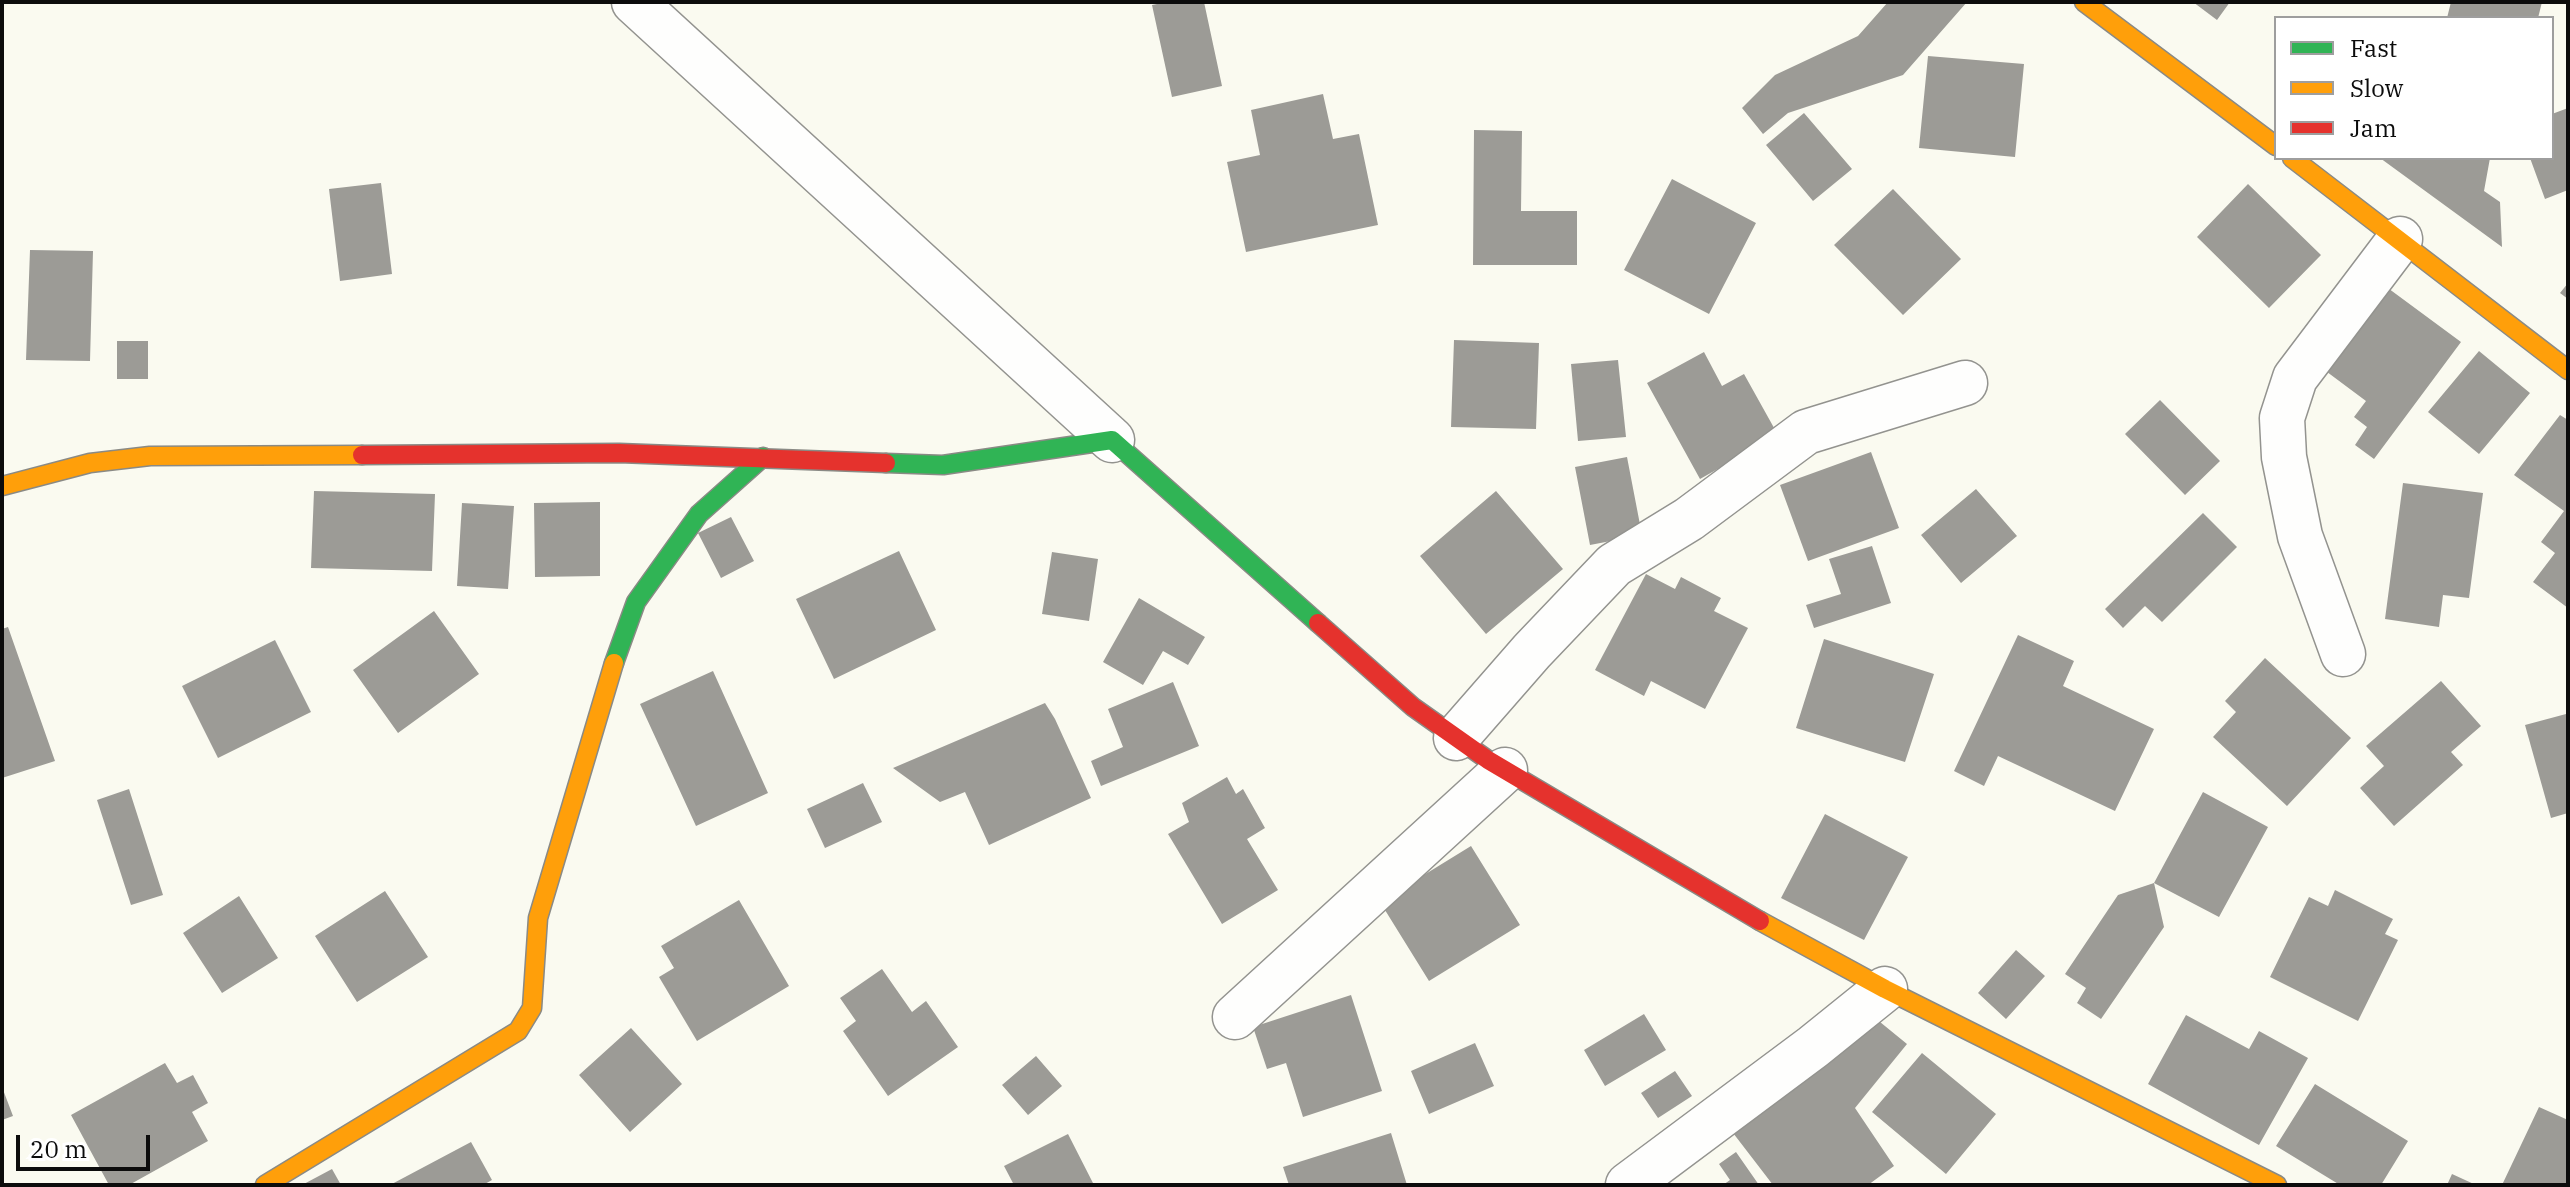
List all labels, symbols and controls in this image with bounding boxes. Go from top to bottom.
legend [2274,16,2554,160]
text: Fast [2350,32,2397,64]
text: Slow [2350,72,2403,104]
text: Jam [2350,112,2397,144]
scale bar [20,1119,154,1169]
text: 20 m [30,1133,87,1165]

